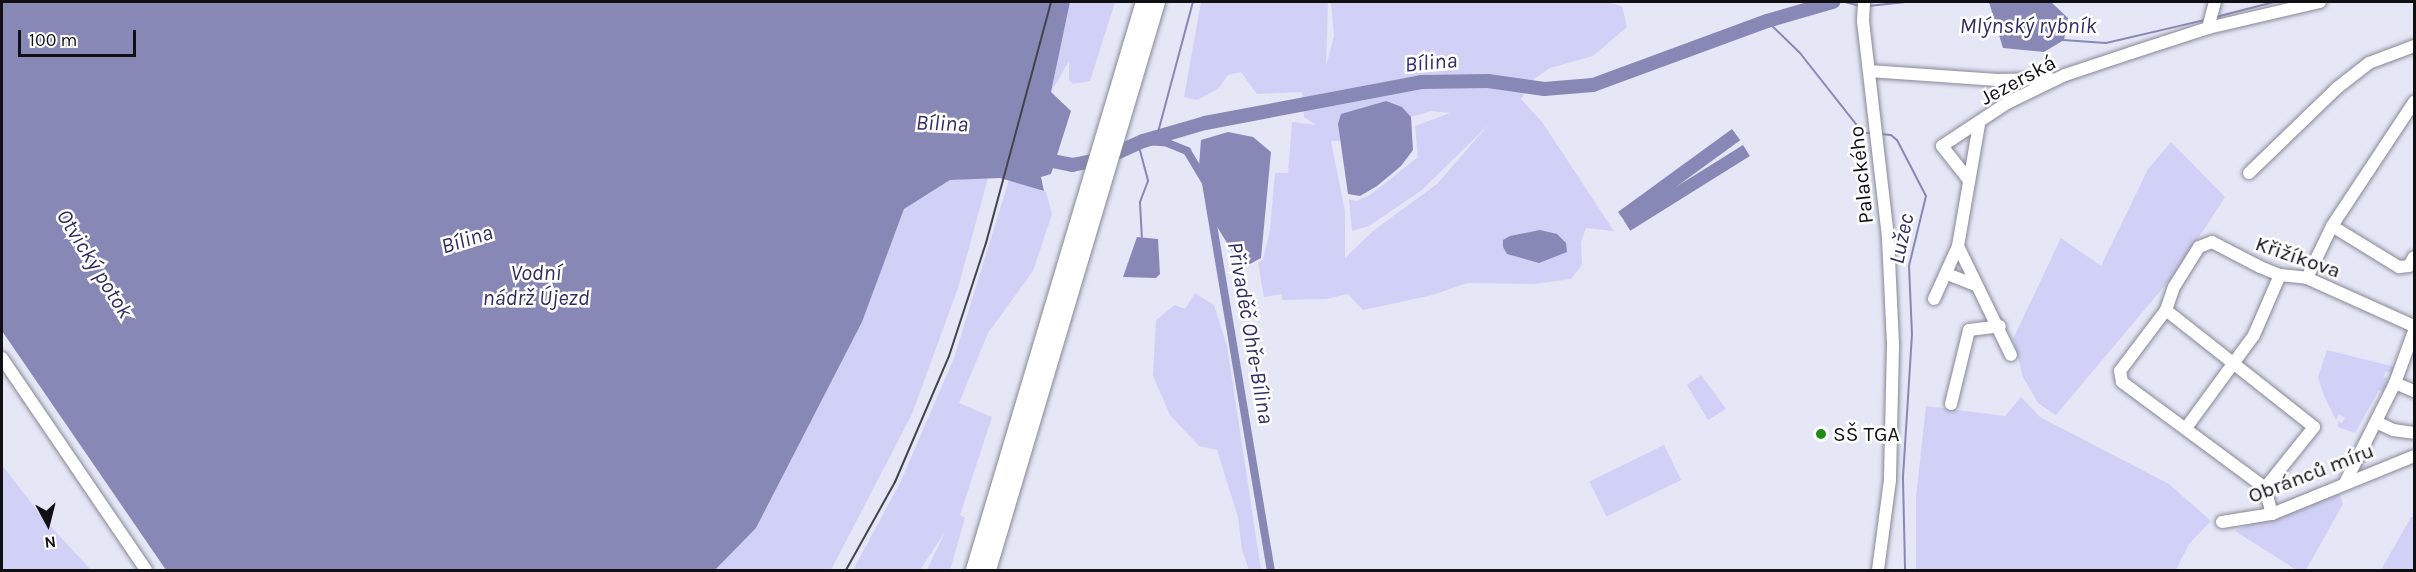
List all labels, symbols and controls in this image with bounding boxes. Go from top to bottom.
water label: Mlýnský rybník [1959,14,2097,40]
scale bar [21,18,140,56]
text: 100 m [29,29,77,51]
water label: Bílina [1404,48,1458,78]
street label: Jezerská [1976,50,2060,110]
water label: Bílina [915,110,969,138]
street label: Palackého [1843,125,1879,225]
water label: Otvický potok [50,205,138,323]
water label: Lužec [1884,211,1920,267]
water label: Bílina [438,220,496,260]
street label: Křižíkova [2252,231,2344,283]
water label: Přivaděč Ohře-Bílina [1221,240,1279,426]
water label: Vodní nádrž Újezd [483,260,589,312]
place label: SŠ TGA [1833,421,1899,447]
marker: SŠ TGA [1814,427,1828,441]
street label: Obránců míru [2245,437,2377,509]
north arrow [18,494,78,554]
text: N [43,532,57,552]

